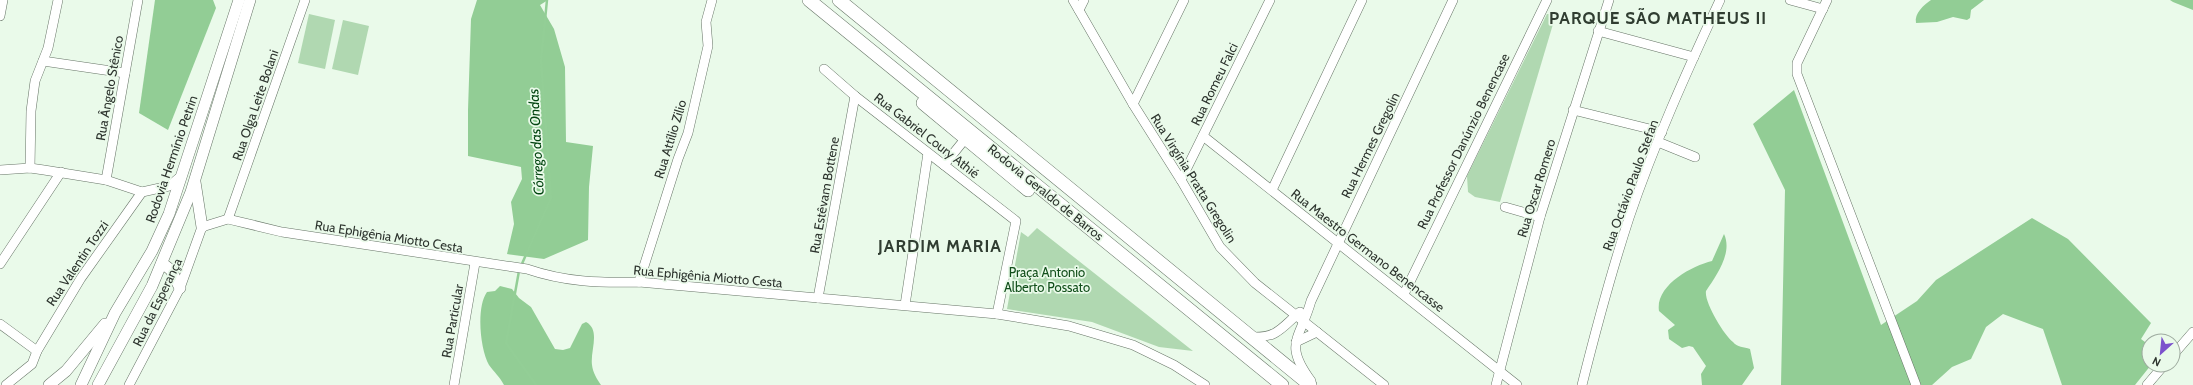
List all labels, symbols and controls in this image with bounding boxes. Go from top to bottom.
district label: PARQUE SÃO MATHEUS II [1549,8,1767,28]
street label: Rua Ângelo Stênico [92,34,126,142]
street label: Rua Romeu Falci [1187,40,1241,128]
street label: Rua Olga Leite Bolani [229,47,281,163]
street label: Rua Professor Danúnzio Benencase [1413,50,1513,231]
water label: Córrego das Ondas [524,88,548,196]
street label: Rua Gabriel Coury Athié [871,89,983,181]
street label: Rua Hermes Gregolin [1337,89,1403,201]
street label: Rodovia Hermínio Petrin [142,93,200,225]
street label: Rua Attílio Zilio [650,98,690,180]
street label: Rua Virgínia Pratta Gregolin [1148,111,1240,245]
street label: Rua Octávio Paulo Stefan [1599,117,1661,253]
street label: Rua Estêvam Bottene [806,135,842,255]
street label: Rua Oscar Romero [1513,137,1559,239]
street label: Rodovia Geraldo de Barros [985,140,1108,244]
street label: Rua Maestro Germano Benencasse [1288,185,1448,315]
street label: Rua Ephigênia Miotto Cesta [314,216,465,256]
street label: Rua Valentin Tozzi [43,217,111,309]
district label: JARDIM MARIA [877,236,1002,256]
street label: Rua da Esperança [129,255,186,349]
street label: Rua Ephigênia Miotto Cesta [633,262,784,291]
park label: Praça Antonio Alberto Possato [1004,264,1090,295]
street label: Rua Particular [438,282,467,359]
north arrow [2141,333,2181,373]
text: N [2150,354,2163,370]

